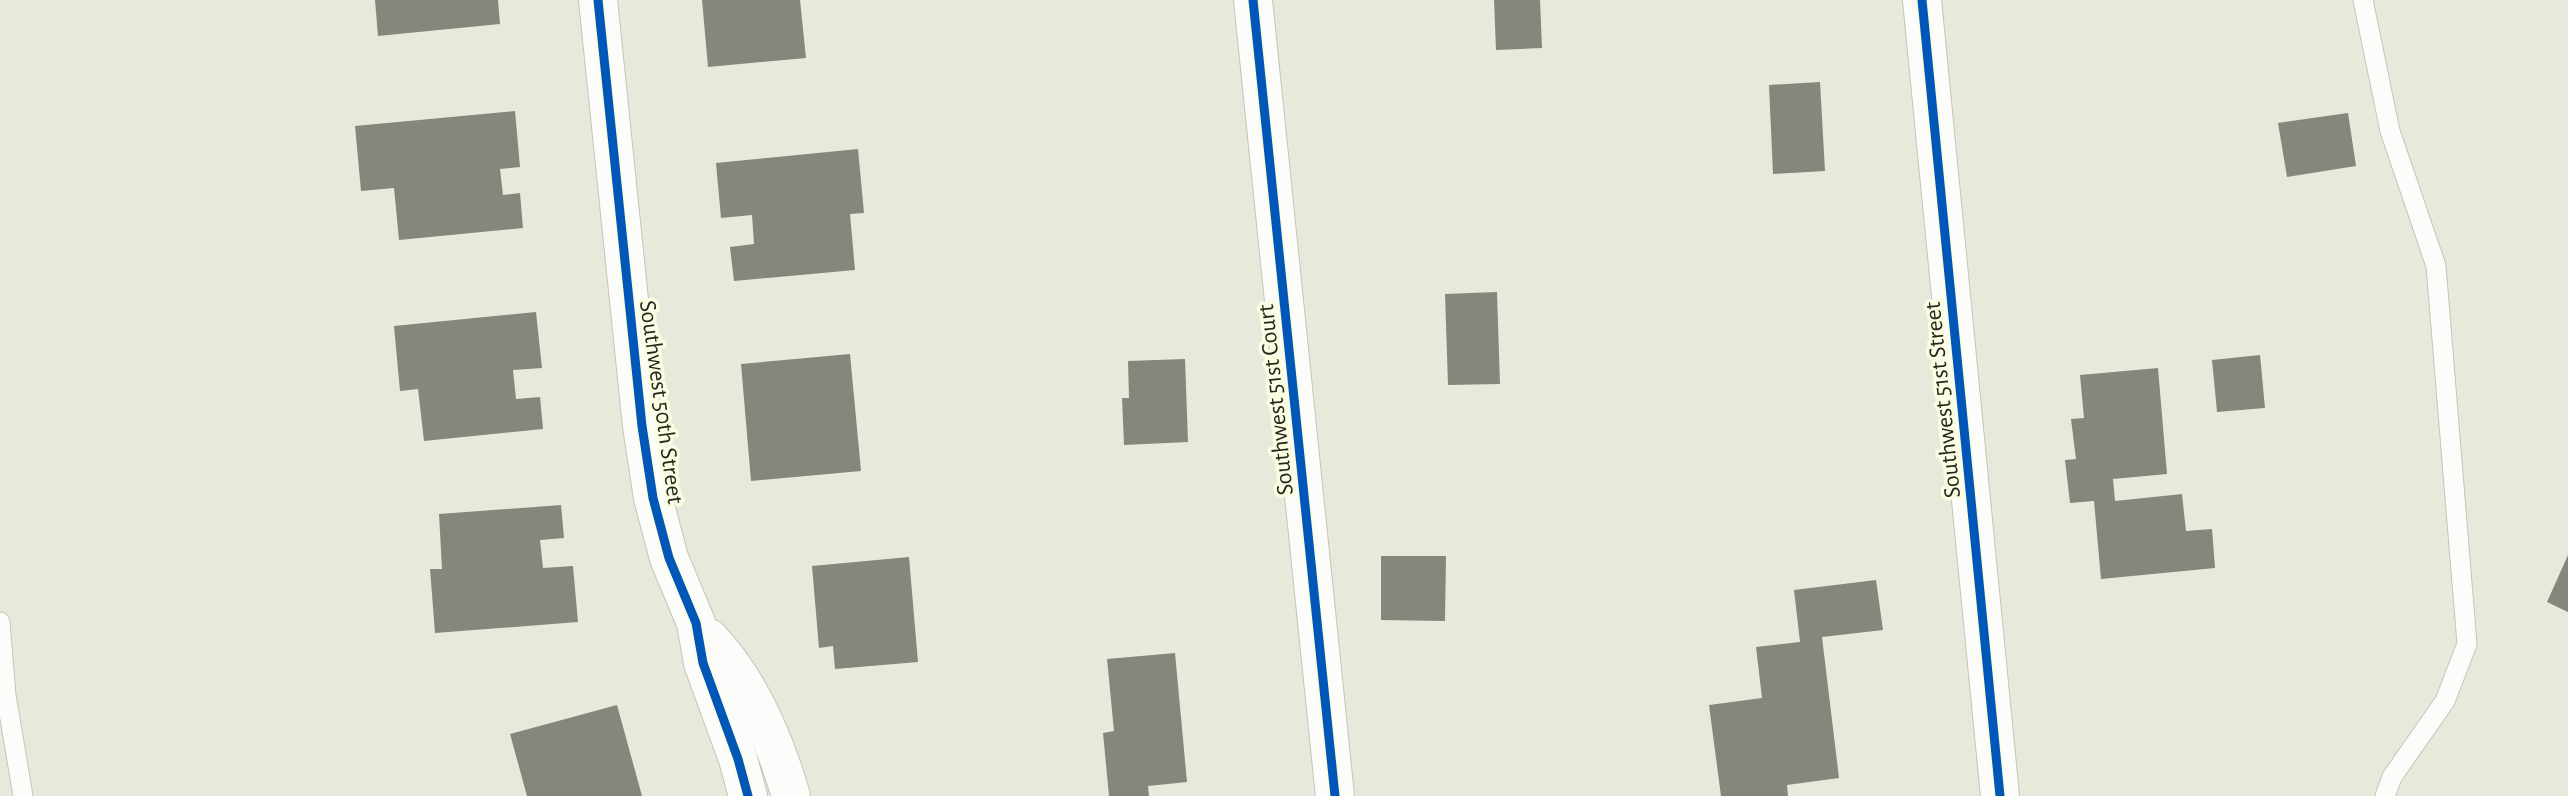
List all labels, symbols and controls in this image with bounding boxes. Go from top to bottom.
street label: Southwest 50th Street [635,299,687,506]
street label: Southwest 51st Street [1921,300,1965,499]
street label: Southwest 51st Court [1254,303,1298,497]

